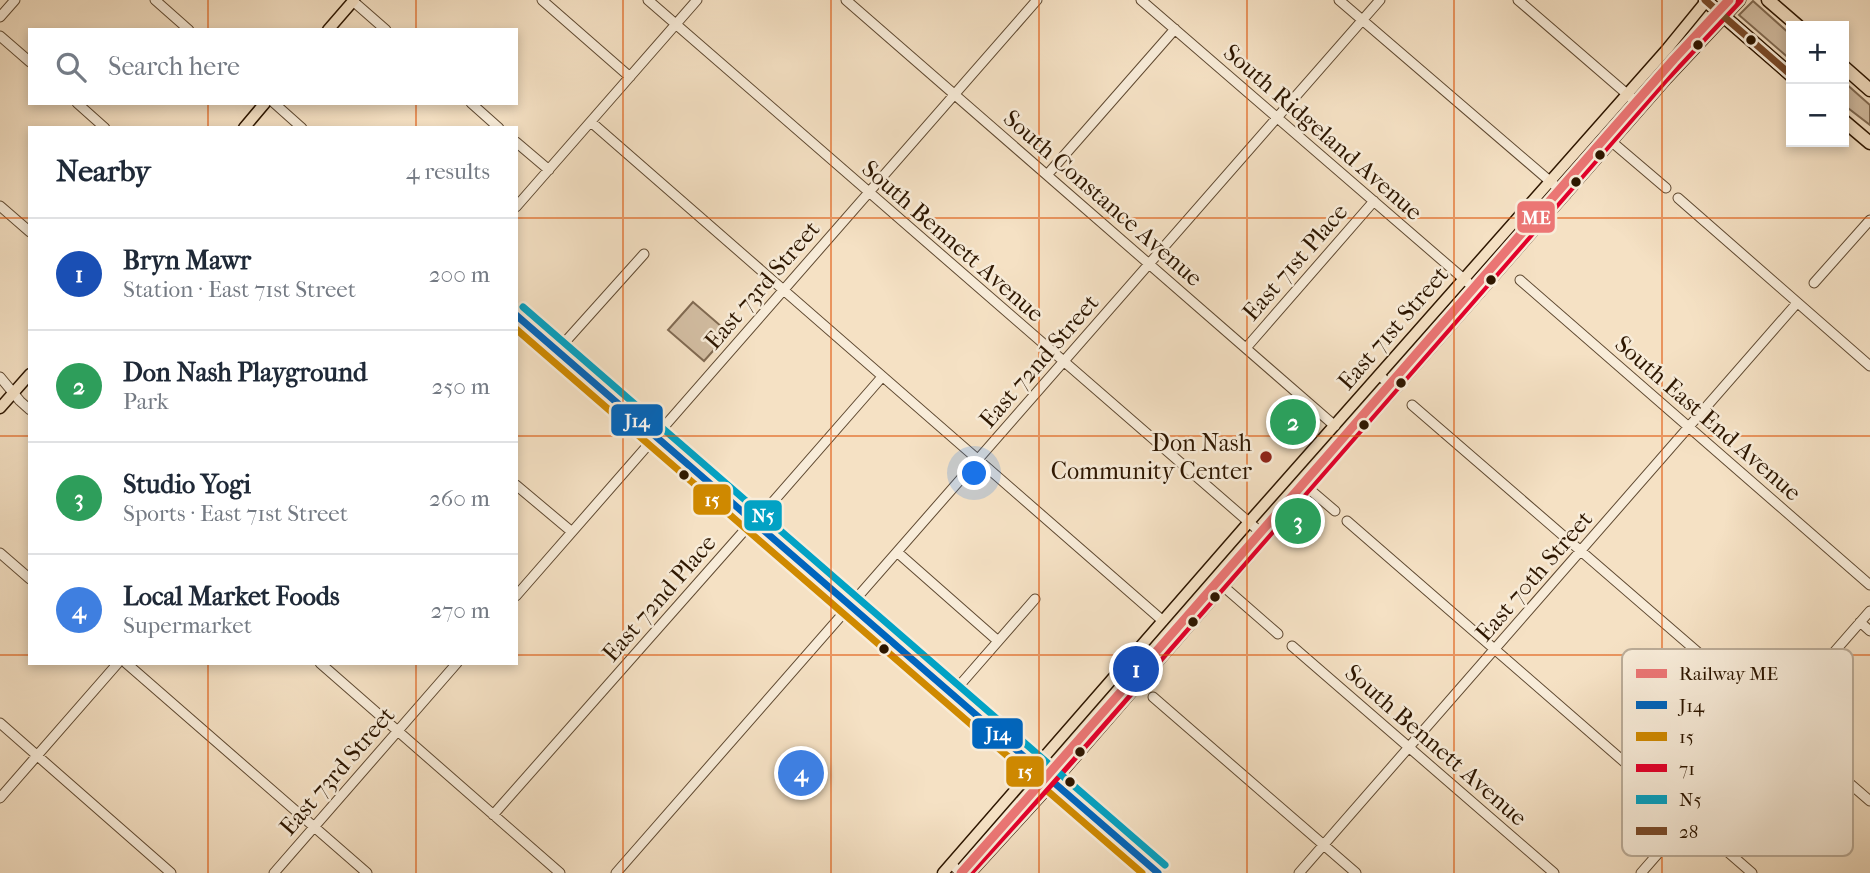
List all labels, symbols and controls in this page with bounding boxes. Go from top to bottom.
map controls [1786,21,1849,147]
button: + [1786,21,1849,84]
search box [28,28,518,105]
unlabelled marker [1744,33,1758,47]
street label: South Ridgeland Avenue [1218,38,1428,226]
unlabelled marker [1691,38,1705,52]
icon: search [52,48,90,86]
text: Search here [108,51,240,82]
button: − [1786,84,1849,147]
street label: South Constance Avenue [998,104,1208,292]
unlabelled marker [1593,148,1607,162]
text: Nearby [56,154,151,189]
street label: South Bennett Avenue [856,154,1050,328]
text: 4 results [406,158,490,185]
unlabelled marker [1569,175,1583,189]
street label: East 71st Place [1237,198,1353,326]
line badge: ME [1516,200,1556,234]
text: ME [1521,207,1551,229]
street label: East 73rd Street [699,215,826,355]
text: Bryn Mawr [123,245,251,276]
street label: East 71st Street [1332,260,1454,395]
text: 1 [75,261,83,288]
text: 200 m [429,261,490,288]
unlabelled marker [1484,273,1498,287]
text: Station · East 71st Street [123,276,356,303]
street label: East 72nd Street [973,288,1105,433]
street label: South East End Avenue [1609,330,1807,507]
text: Don Nash Playground [123,357,367,388]
text: 2 [73,373,85,400]
text: 250 m [432,373,490,400]
unlabelled marker [1394,376,1408,390]
text: Park [123,388,169,415]
pin: 2 [1270,396,1316,448]
line badge: J14 [610,403,664,437]
text: J14 [622,410,650,432]
unlabelled marker [1357,418,1371,432]
place label: Don Nash Community Center [1051,429,1253,485]
marker: Don Nash Community Center [1258,449,1274,465]
your location [957,456,991,490]
unlabelled marker [677,468,691,482]
text: Studio Yogi [123,469,251,500]
line badge: 15 [692,483,732,516]
text: 3 [74,485,84,512]
text: 260 m [429,485,490,512]
text: 15 [705,489,719,511]
pin: 3 [1275,495,1321,547]
line badge: N5 [743,499,783,532]
text: Sports · East 71st Street [123,500,348,527]
text: N5 [752,505,774,527]
street label: East 70th Street [1470,505,1599,647]
street label: East 72nd Place [596,529,722,667]
text: Local Market Foods [123,581,340,612]
unlabelled marker [1208,590,1222,604]
text: 4 [72,597,86,624]
text: 270 m [430,597,490,624]
text: Supermarket [123,612,252,639]
unlabelled marker [1186,615,1200,629]
unlabelled marker [877,642,891,656]
pin: 1 [1113,643,1159,695]
legend [1622,649,1853,856]
street label: South Bennett Avenue [1339,658,1533,832]
text: Railway ME [1679,663,1779,685]
text: J14 [1677,695,1705,717]
street label: East 73rd Street [274,701,401,841]
line badge: J14 [971,717,1024,750]
text: J14 [983,723,1011,745]
text: 15 [1679,726,1694,748]
unlabelled marker [1073,745,1087,759]
pin: 4 [778,747,824,799]
line badge: 15 [1005,755,1045,788]
text: 71 [1679,758,1695,780]
text: 15 [1018,761,1032,783]
unlabelled marker [1063,775,1077,789]
text: N5 [1679,789,1702,811]
text: 28 [1679,821,1698,843]

